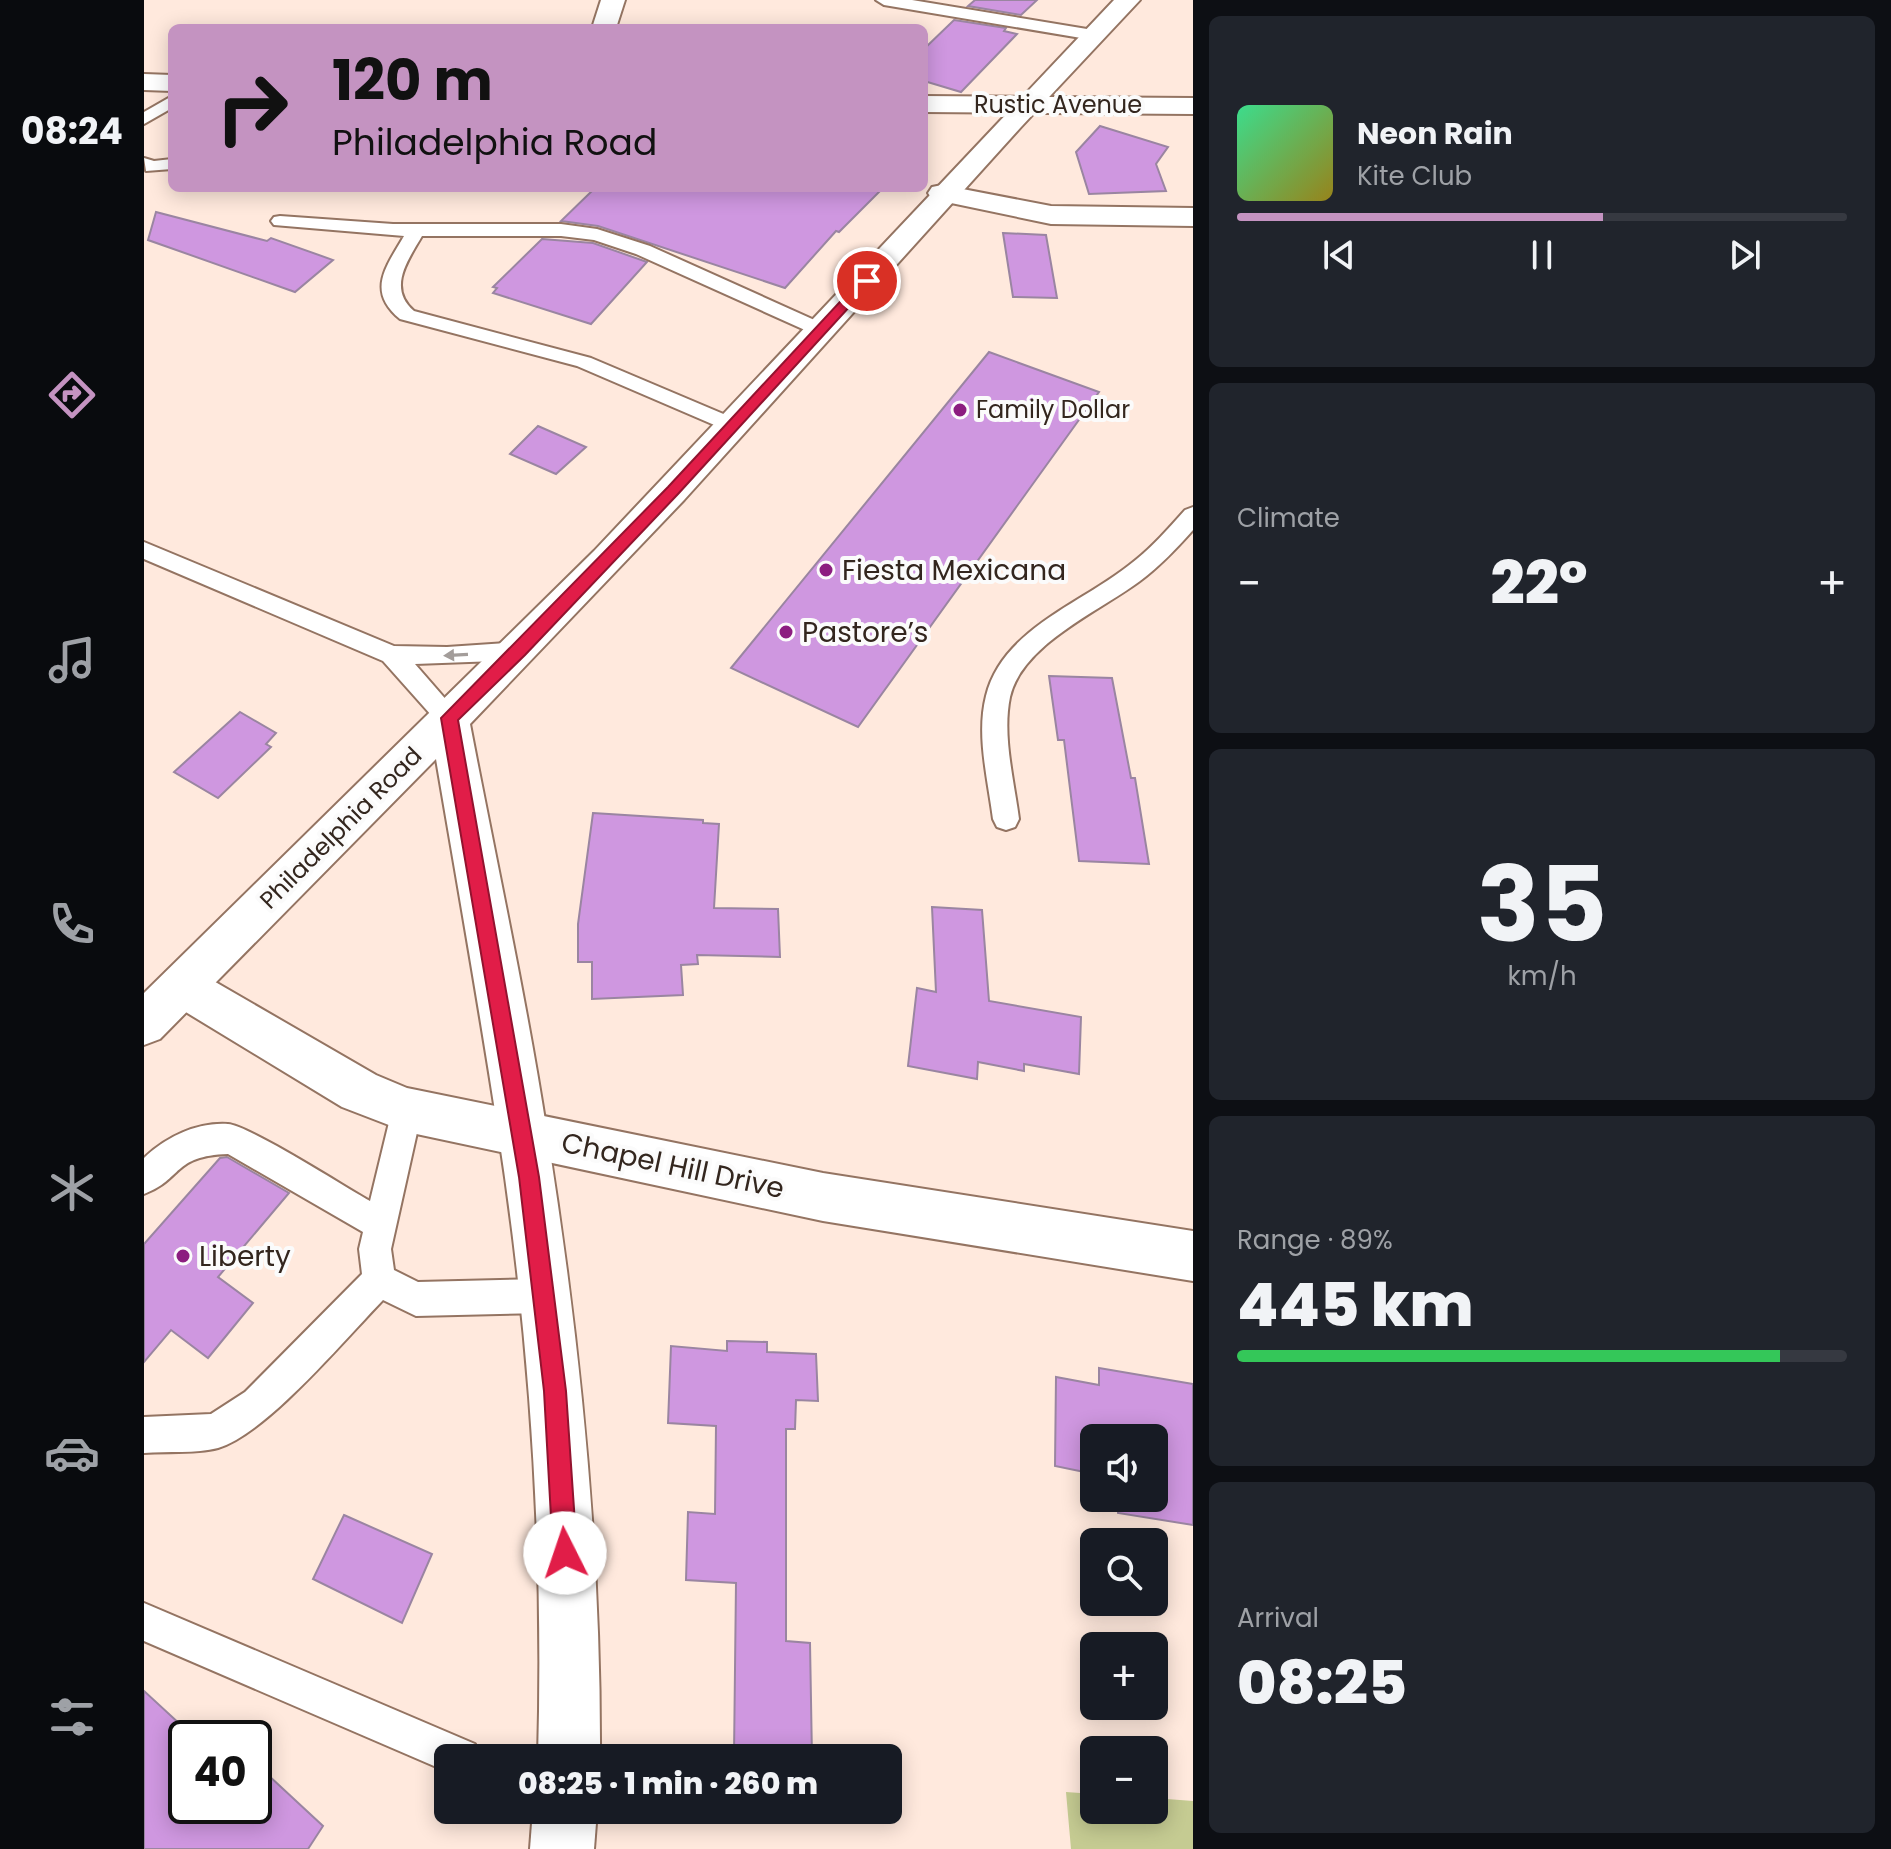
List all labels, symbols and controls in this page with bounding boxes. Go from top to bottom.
text: 120 m [332,41,493,120]
icon: right [200,56,304,160]
street label: Rustic Avenue [974,88,1142,121]
text: 08:24 [21,106,123,157]
text: Neon Rain [1357,112,1513,155]
text: Philadelphia Road [332,117,657,168]
text: Kite Club [1357,158,1472,194]
icon: previous [1317,233,1361,277]
icon: pause [1520,233,1564,277]
icon: next [1723,233,1767,277]
pin [833,247,901,315]
icon: arrive [845,259,889,303]
icon: directions [44,367,100,423]
place label: Family Dollar [976,393,1130,426]
marker: Family Dollar [951,401,969,419]
text: Climate [1237,500,1340,536]
text: 22° [1491,541,1588,625]
place label: Fiesta Mexicana [842,551,1066,590]
text: − [1237,553,1261,614]
text: + [1817,553,1847,614]
marker: Fiesta Mexicana [817,561,835,579]
place label: Pastore’s [802,613,928,652]
marker: Pastore’s [777,623,795,641]
icon: music [44,632,100,688]
one-way arrow [443,649,468,662]
street label: Philadelphia Road [252,739,429,916]
text: 35 [1477,832,1607,977]
icon: phone [44,896,100,952]
text: km/h [1507,958,1577,994]
street label: Chapel Hill Drive [558,1123,788,1208]
icon: climate [44,1160,100,1216]
text: Range · 89% [1237,1222,1393,1258]
place label: Liberty [199,1237,291,1276]
marker: Liberty [174,1247,192,1265]
text: 445 km [1237,1263,1474,1347]
map controls [1080,1424,1168,1824]
button: sound [1080,1424,1168,1512]
icon: car [44,1425,100,1481]
position arrow [523,1511,607,1595]
button: search [1080,1528,1168,1616]
text: Arrival [1237,1600,1319,1636]
button: + [1080,1632,1168,1720]
text: 08:25 [1237,1641,1407,1725]
icon: filters [44,1689,100,1745]
speed limit sign: 40 [168,1720,272,1824]
button: − [1080,1736,1168,1824]
text: 08:25 · 1 min · 260 m [518,1762,818,1805]

